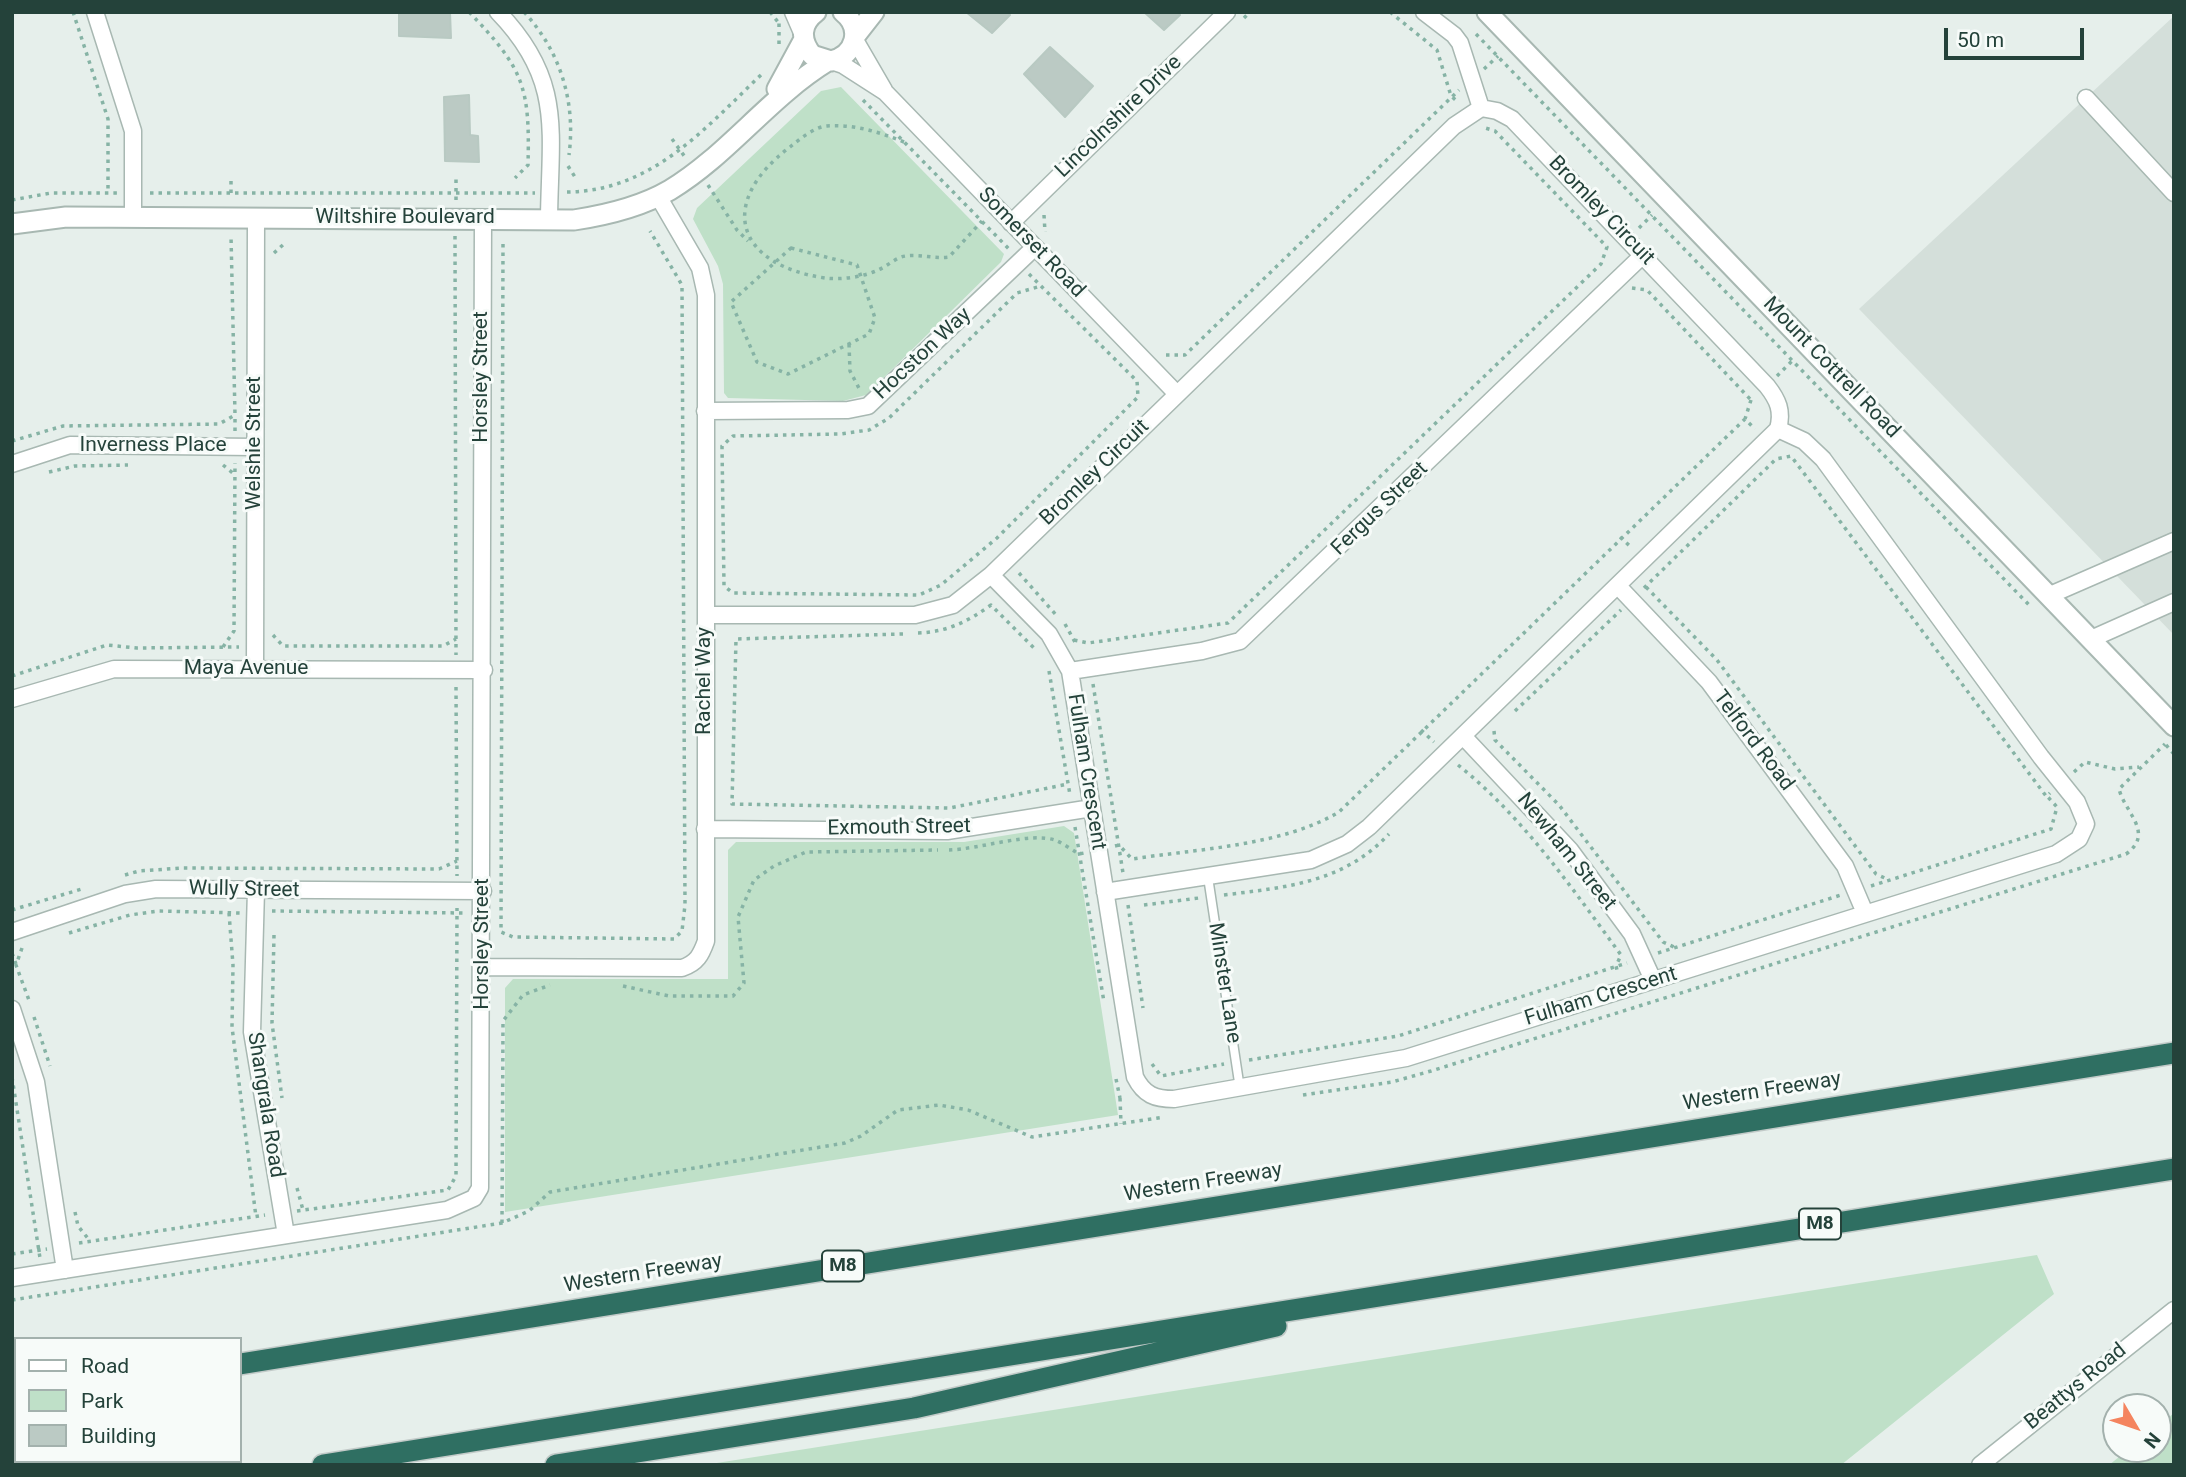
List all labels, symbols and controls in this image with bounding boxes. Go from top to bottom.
scale bar [1948,14,2088,58]
text: 50 m [1957,28,2004,52]
street label: Lincolnshire Drive [1051,50,1187,184]
street label: Bromley Circuit [1543,151,1659,271]
street label: Somerset Road [972,183,1090,303]
street label: Wiltshire Boulevard [315,205,495,231]
street label: Mount Cottrell Road [1757,292,1905,444]
street label: Hocston Way [869,303,977,405]
street label: Horsley Street [469,311,495,443]
street label: Welshie Street [242,376,268,510]
street label: Bromley Circuit [1035,415,1155,531]
street label: Inverness Place [79,433,227,459]
street label: Fergus Street [1327,457,1433,561]
street label: Rachel Way [692,627,718,735]
street label: Maya Avenue [184,656,308,682]
street label: Telford Road [1707,686,1799,796]
street label: Fulham Crescent [1061,692,1111,852]
street label: Newham Street [1511,788,1621,916]
street label: Exmouth Street [827,814,971,842]
street label: Wully Street [188,876,300,904]
street label: Horsley Street [470,878,496,1010]
street label: Minster Lane [1202,921,1246,1045]
street label: Fulham Crescent [1522,962,1680,1032]
street label: Shangrala Road [241,1030,289,1180]
street label: Western Freeway [1681,1067,1843,1117]
street label: Western Freeway [1122,1158,1284,1208]
road number: M8 [1799,1208,1841,1240]
street label: Western Freeway [562,1249,724,1299]
road number: M8 [822,1250,864,1282]
legend [14,1337,242,1463]
street label: Beattys Road [2020,1338,2132,1436]
text: Road [81,1354,129,1378]
text: Park [81,1389,123,1413]
north arrow [2102,1393,2172,1463]
text: Building [81,1424,156,1448]
text: N [2139,1428,2165,1453]

